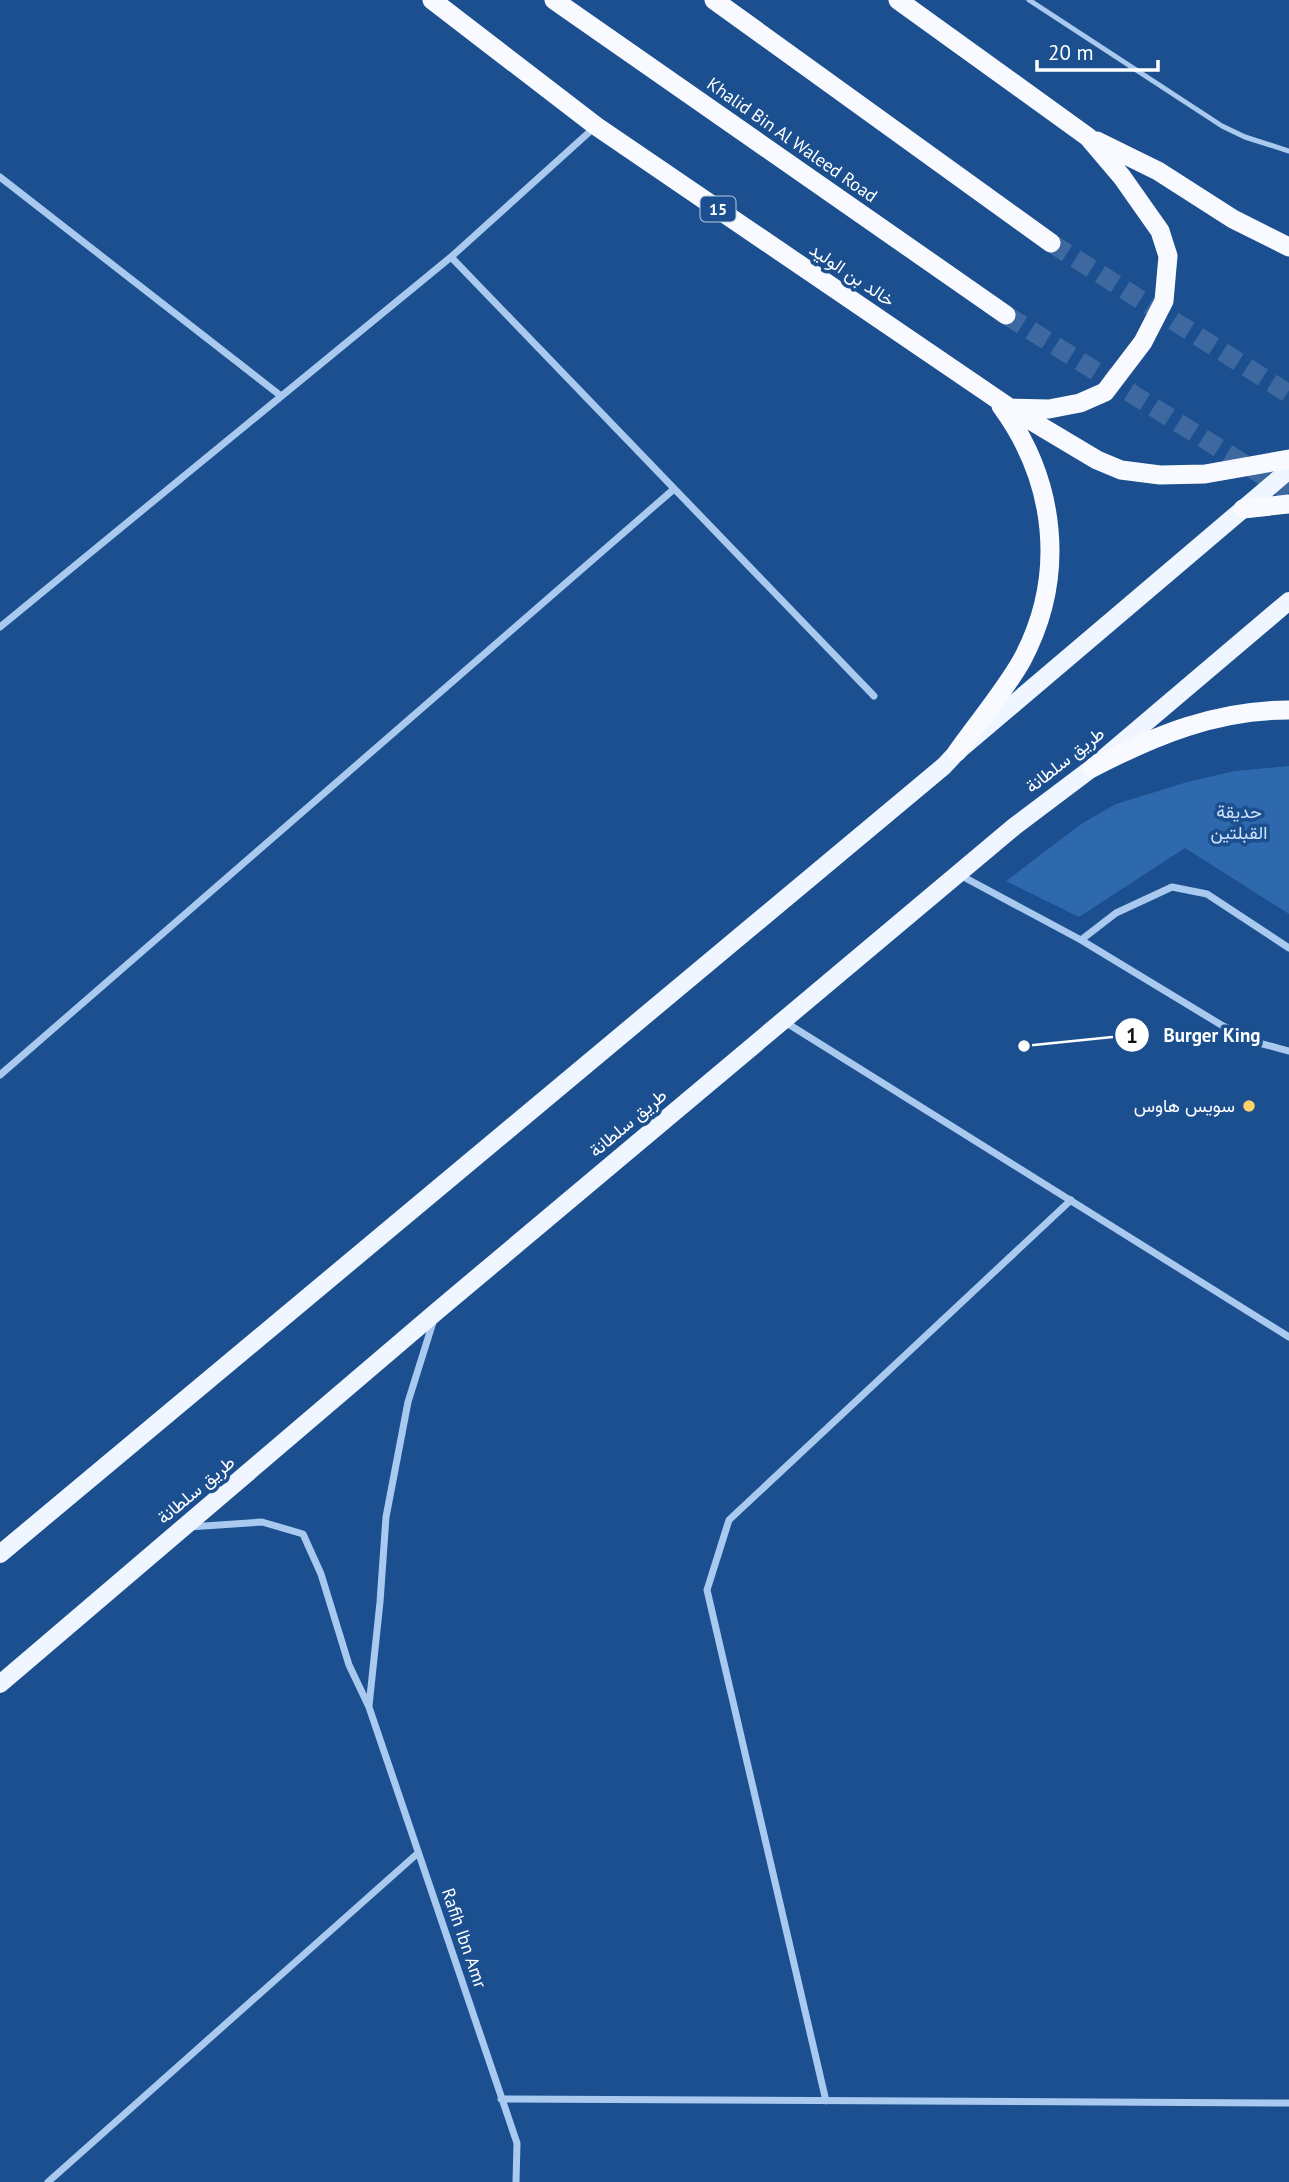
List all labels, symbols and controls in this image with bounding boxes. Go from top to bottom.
scale bar [1037,28,1158,72]
text: 20 m [1048,39,1094,66]
street label: Khalid Bin Al Waleed Road [703,72,882,207]
road number: 15 [700,196,736,222]
street label: خالد بن الوليد [805,238,899,312]
street label: طريق سلطانة [1020,722,1109,798]
park label: حدیقة القبلتین [1211,800,1267,844]
callout: Burger King [1115,1015,1274,1055]
text: 1 [1126,1022,1138,1049]
text: Burger King [1164,1023,1260,1047]
street label: طريق سلطانة [584,1084,671,1162]
place label: سويس هاوس [1134,1094,1235,1117]
marker: سويس هاوس [1241,1098,1257,1114]
street label: طريق سلطانة [152,1451,239,1529]
street label: Rafih Ibn Amr [437,1885,492,1991]

